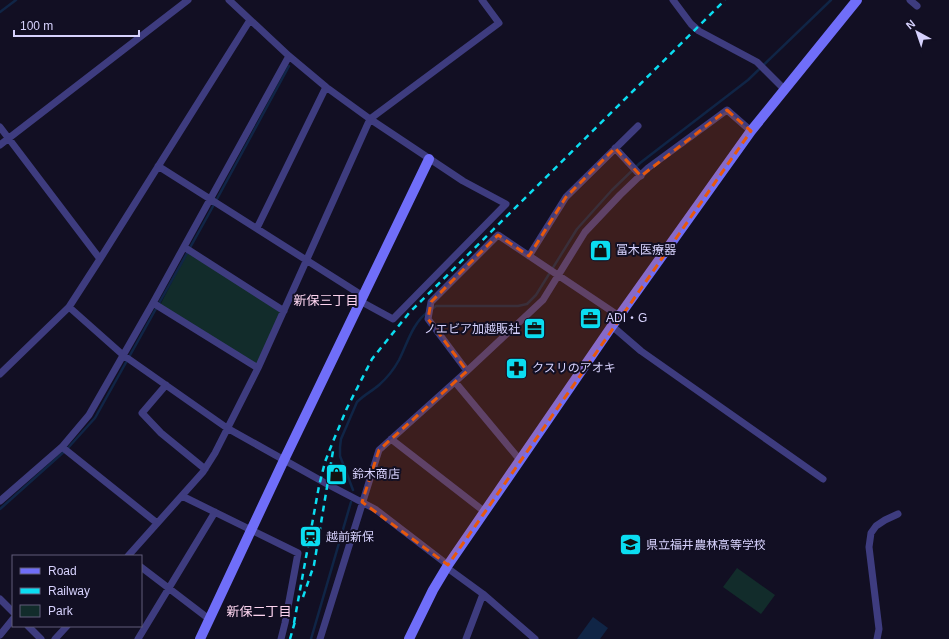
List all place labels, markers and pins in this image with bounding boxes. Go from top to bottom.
shop icon: 冨木医療器 [587,237,613,263]
place label: 冨木医療器 [616,243,676,257]
office icon: ADI・G [577,305,603,331]
place label: ADI・G [606,311,647,325]
office icon: ノエビア加越販社 [522,316,548,342]
place label: ノエビア加越販社 [424,322,520,336]
pharmacy icon: クスリのアオキ [504,355,530,381]
place label: クスリのアオキ [532,361,616,375]
shop icon: 鈴木商店 [323,461,349,487]
place label: 鈴木商店 [352,467,400,481]
station icon: 越前新保 [297,524,323,550]
place label: 越前新保 [326,530,374,544]
school or university icon: 県立福井農林高等学校 [617,532,643,558]
place label: 県立福井農林高等学校 [646,538,766,552]

